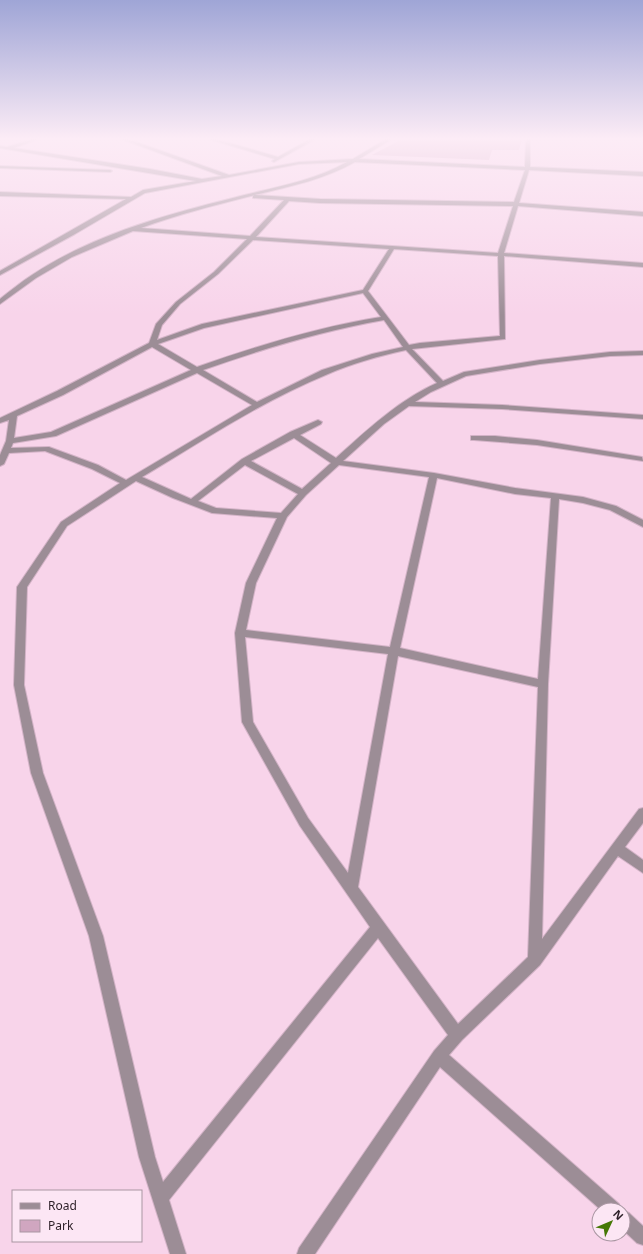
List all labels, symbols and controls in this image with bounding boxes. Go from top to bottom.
legend [12,1190,142,1242]
text: Road [48,1197,77,1214]
north arrow [591,1202,631,1242]
text: N [610,1206,627,1223]
text: Park [48,1217,74,1234]

